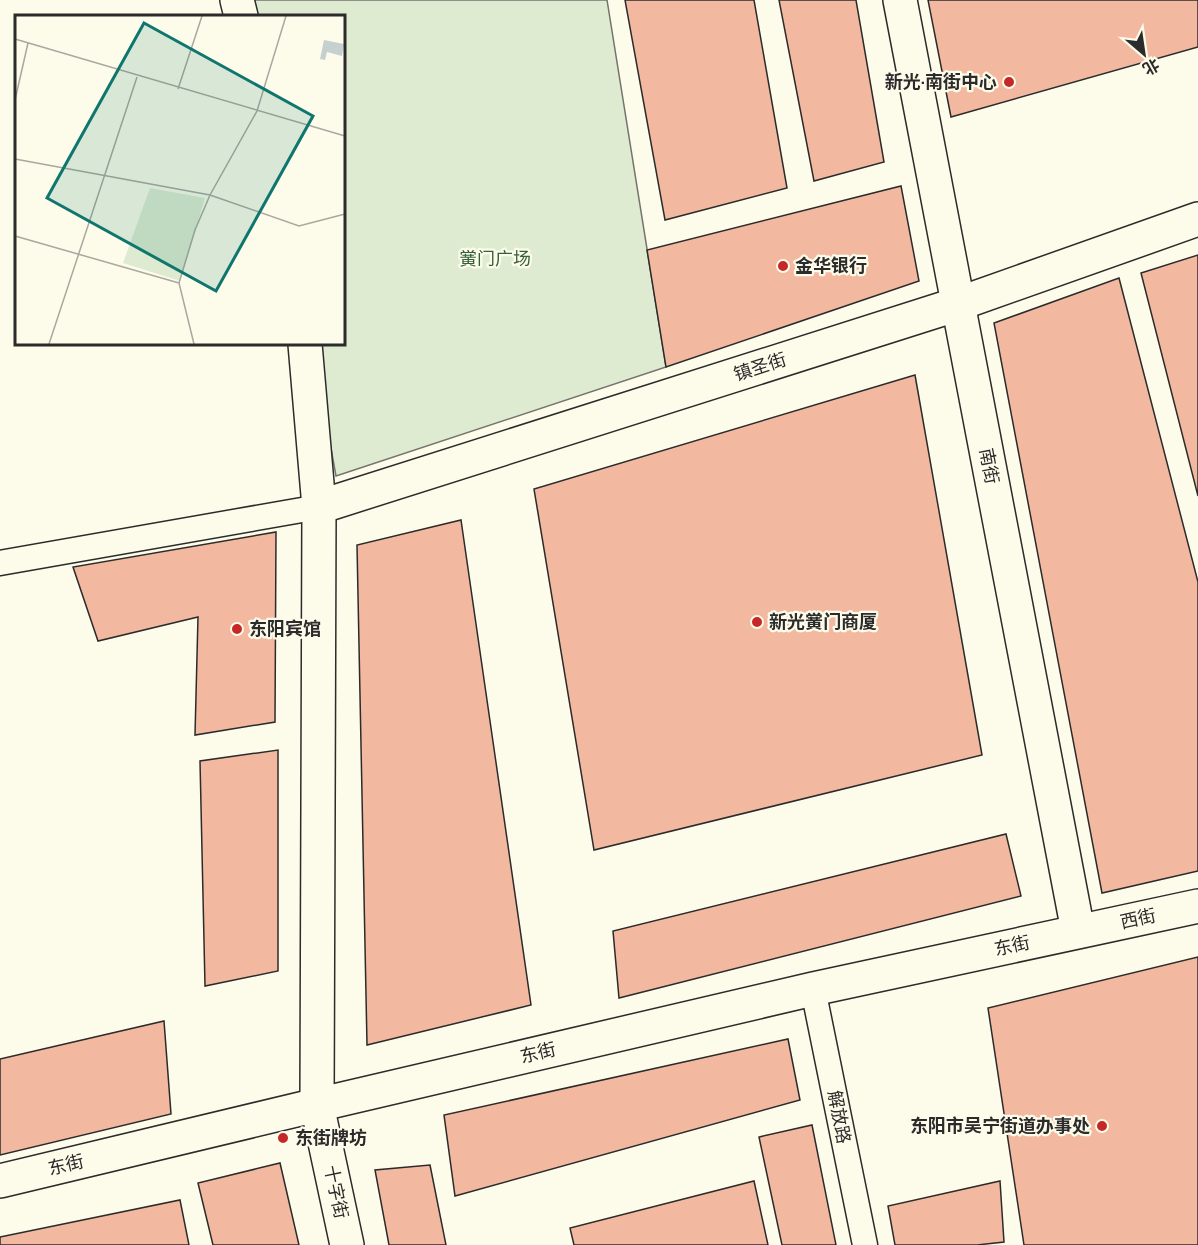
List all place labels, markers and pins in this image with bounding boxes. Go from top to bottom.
place label: 新光·南街中心 [885,71,997,93]
marker: 新光·南街中心 [1002,75,1016,89]
place label: 金华银行 [795,255,867,277]
marker: 金华银行 [776,259,790,273]
place label: 新光黉门商厦 [769,611,877,633]
marker: 新光黉门商厦 [750,615,764,629]
place label: 东阳宾馆 [249,618,321,640]
marker: 东阳宾馆 [230,622,244,636]
place label: 东阳市吴宁街道办事处 [910,1115,1090,1137]
marker: 东阳市吴宁街道办事处 [1095,1119,1109,1133]
place label: 东街牌坊 [295,1127,367,1149]
marker: 东街牌坊 [276,1131,290,1145]

